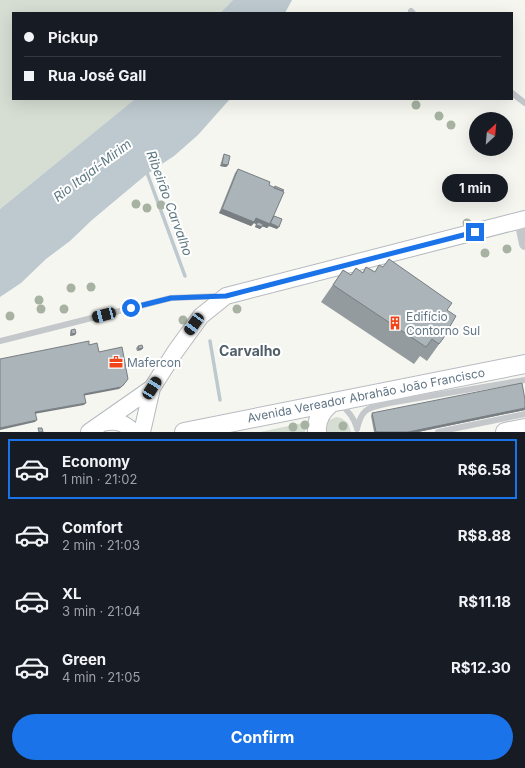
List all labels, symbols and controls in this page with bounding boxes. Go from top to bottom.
text: Pickup [48,28,98,47]
text: Rua José Gall [48,66,146,85]
north arrow [469,112,513,156]
map controls [469,112,513,156]
water label: Rio Itajaí-Mirim [50,135,134,205]
water label: Ribeirão Carvalho [144,148,197,258]
callout: 1 min [442,174,508,202]
text: 1 min [459,180,491,196]
route end [466,223,484,241]
route start [122,299,140,317]
car [91,306,117,324]
place label: Edifício Contorno Sul [406,309,480,338]
car [182,311,206,337]
building icon: Edifício Contorno Sul [387,315,403,331]
district label: Carvalho [219,342,281,359]
office icon: Mafercon [108,354,124,370]
place label: Mafercon [127,355,181,370]
street label: Avenida Vereador Abrahão João Francisco [246,365,486,425]
car [141,375,163,401]
icon: car [14,451,50,487]
text: Economy [62,452,130,471]
text: R$6.58 [458,460,511,479]
text: 1 min · 21:02 [62,471,137,487]
icon: car [14,517,50,553]
text: Comfort [62,518,123,537]
text: R$8.88 [458,526,511,545]
text: 2 min · 21:03 [62,537,140,553]
icon: car [14,583,50,619]
text: XL [62,584,82,603]
text: R$11.18 [459,592,511,611]
text: 3 min · 21:04 [62,603,141,619]
icon: car [14,649,50,685]
text: Green [62,650,106,669]
text: R$12.30 [451,658,511,677]
text: 4 min · 21:05 [62,669,140,685]
button: Confirm [12,714,513,760]

